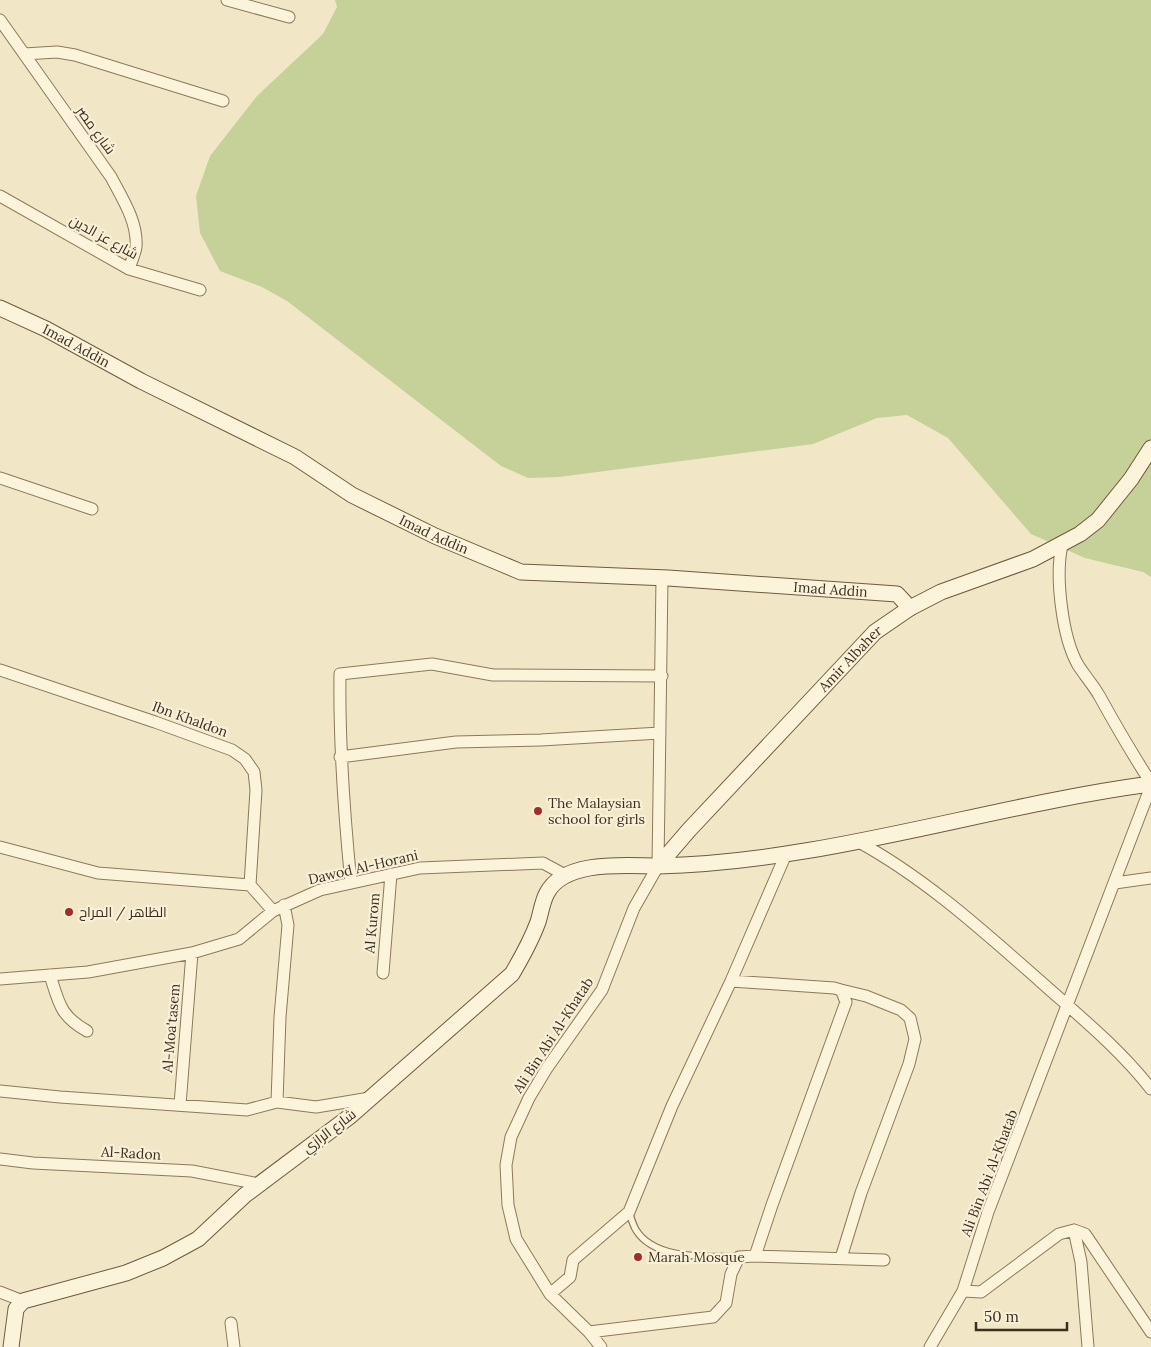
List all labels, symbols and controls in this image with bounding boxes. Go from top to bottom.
street label: شارع مصر [72,101,120,158]
street label: شارع عز الدين [67,211,141,263]
street label: Imad Addin [40,320,114,372]
street label: Imad Addin [396,511,472,558]
street label: Imad Addin [793,578,869,601]
street label: Amir Albaher [814,621,885,696]
street label: Ibn Khaldon [150,697,231,741]
place label: The Malaysian school for girls [548,794,645,828]
marker: The Malaysian school for girls [532,805,544,817]
street label: Dawod Al-Horani [306,846,420,888]
street label: Al Kurom [360,892,384,955]
place label: الظاهر / المراح [79,903,167,921]
marker: الظاهر / المراح [63,906,75,918]
street label: Ali Bin Abi Al-Khatab [508,974,597,1097]
street label: Al-Moa'tasem [158,982,184,1074]
street label: شارع الرازي [299,1105,361,1159]
street label: Ali Bin Abi Al-Khatab [956,1107,1021,1240]
street label: Al-Radon [99,1142,162,1164]
place label: Marah Mosque [648,1248,745,1266]
marker: Marah Mosque [632,1251,644,1263]
scale bar [976,1300,1067,1332]
text: 50 m [984,1307,1019,1326]

